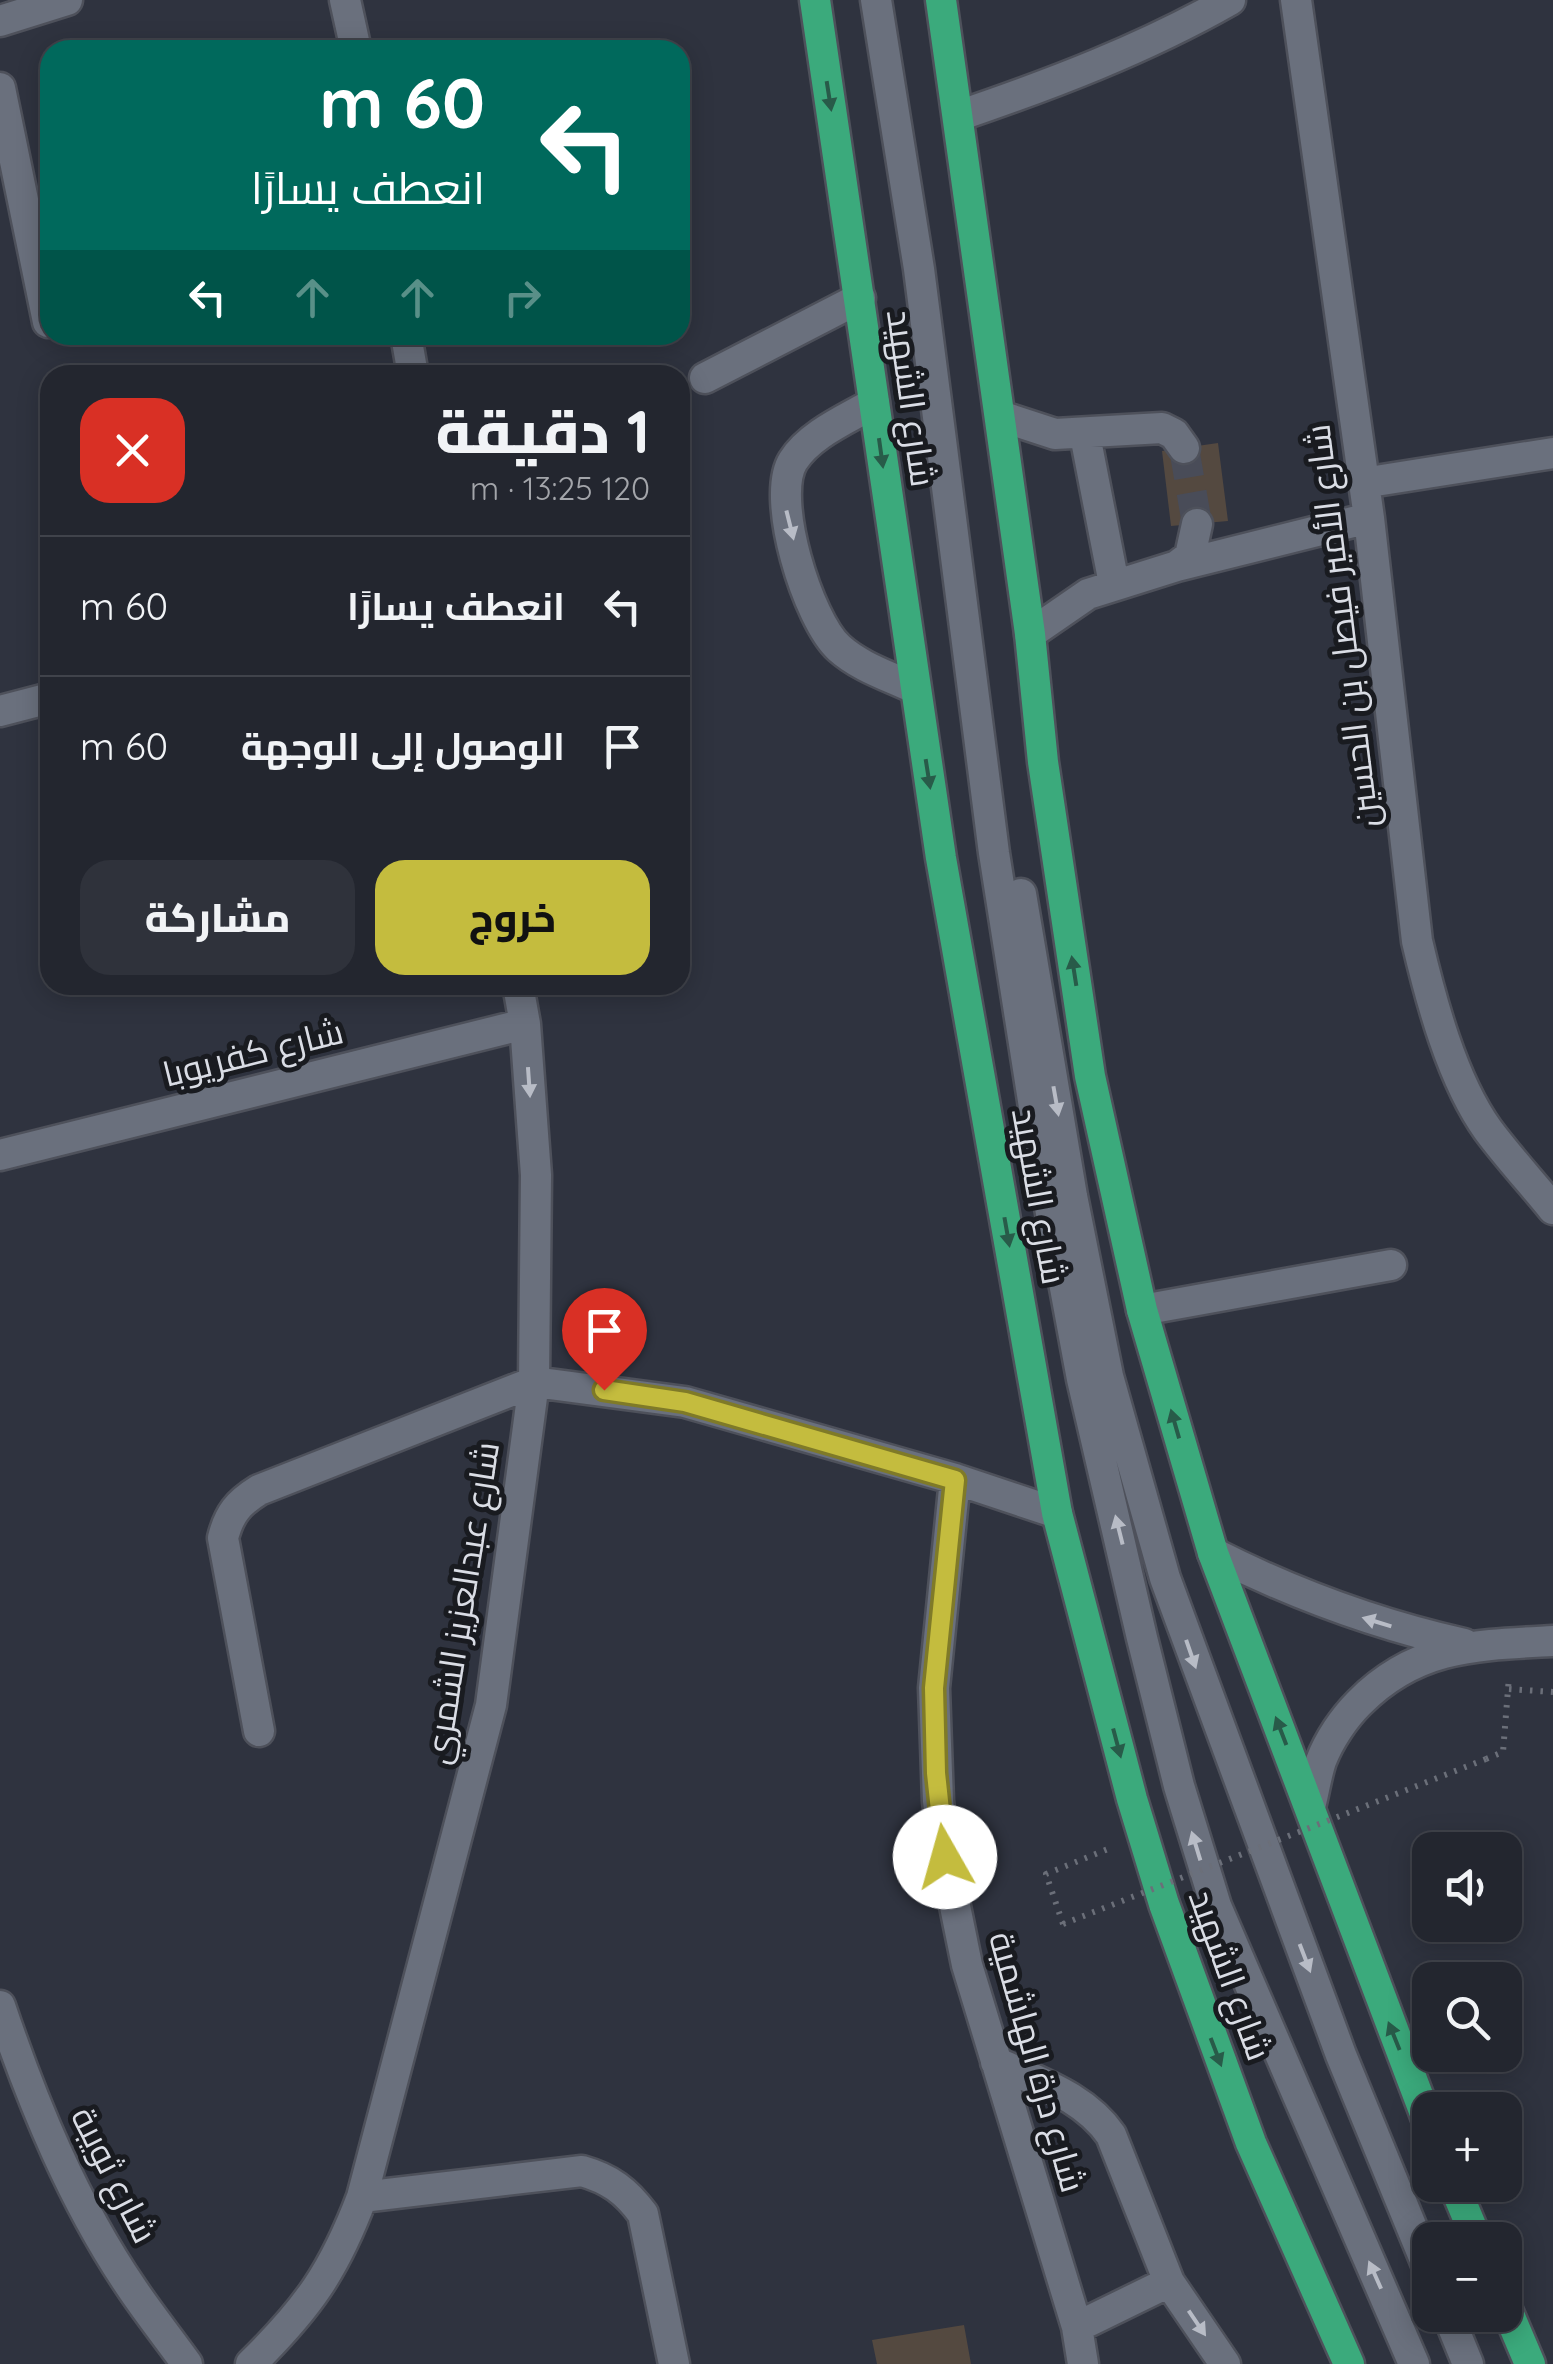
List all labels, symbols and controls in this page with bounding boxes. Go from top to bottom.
text: 60 m [319,58,485,146]
icon: left [520,80,650,210]
one-way arrow [822,81,838,113]
text: انعطف يسارًا [251,159,485,215]
icon: left [180,270,235,325]
icon: ahead [285,270,340,325]
icon: ahead [390,270,445,325]
icon: right [495,270,550,325]
street label: شارع الشهيد [876,306,946,490]
text: 1 دقيقة [436,393,650,468]
button: close [80,398,185,503]
street label: شارع الأمير فيصل بن الحسين [1294,422,1390,830]
one-way arrow [873,437,889,469]
text: 120 m · 13:25 [470,468,650,508]
one-way arrow [783,510,798,541]
icon: left [595,579,650,634]
text: 60 m [80,582,168,630]
text: انعطف يسارًا [347,582,565,630]
icon: arrive [595,719,650,774]
text: 60 m [80,722,168,770]
text: الوصول إلى الوجهة [241,722,565,770]
one-way arrow [921,759,936,791]
button: مشاركة [80,860,355,975]
button: خروج [375,860,650,975]
one-way arrow [1066,955,1082,986]
street label: شارع كفريوبا [158,1008,348,1098]
one-way arrow [521,1066,537,1098]
one-way arrow [1049,1086,1064,1117]
street label: شارع الشهيد [1001,1104,1077,1288]
one-way arrow [1000,1217,1015,1249]
pin [562,1288,647,1391]
icon: arrive [577,1303,632,1358]
one-way arrow [1167,1409,1183,1440]
street label: شارع عبدالعزيز الشمري [414,1439,514,1768]
one-way arrow [1111,1514,1127,1545]
one-way arrow [1361,1614,1392,1629]
one-way arrow [1185,1639,1200,1669]
one-way arrow [1273,1716,1289,1746]
one-way arrow [1109,1728,1125,1759]
position arrow [893,1805,997,1909]
one-way arrow [1188,1830,1203,1860]
map controls [1412,1832,1522,2332]
button: sound [1412,1832,1522,1942]
street label: شارع الشهيد [1178,1883,1282,2067]
street label: شارع درة الهاشمية [978,1926,1096,2198]
one-way arrow [1298,1943,1313,1973]
button: search [1412,1962,1522,2072]
one-way arrow [1385,2021,1401,2051]
one-way arrow [1209,2037,1225,2067]
button: + [1412,2092,1522,2202]
street label: شارع ثويبة [60,2099,168,2251]
button: − [1412,2222,1522,2332]
one-way arrow [1367,2260,1383,2290]
one-way arrow [1187,2310,1206,2337]

